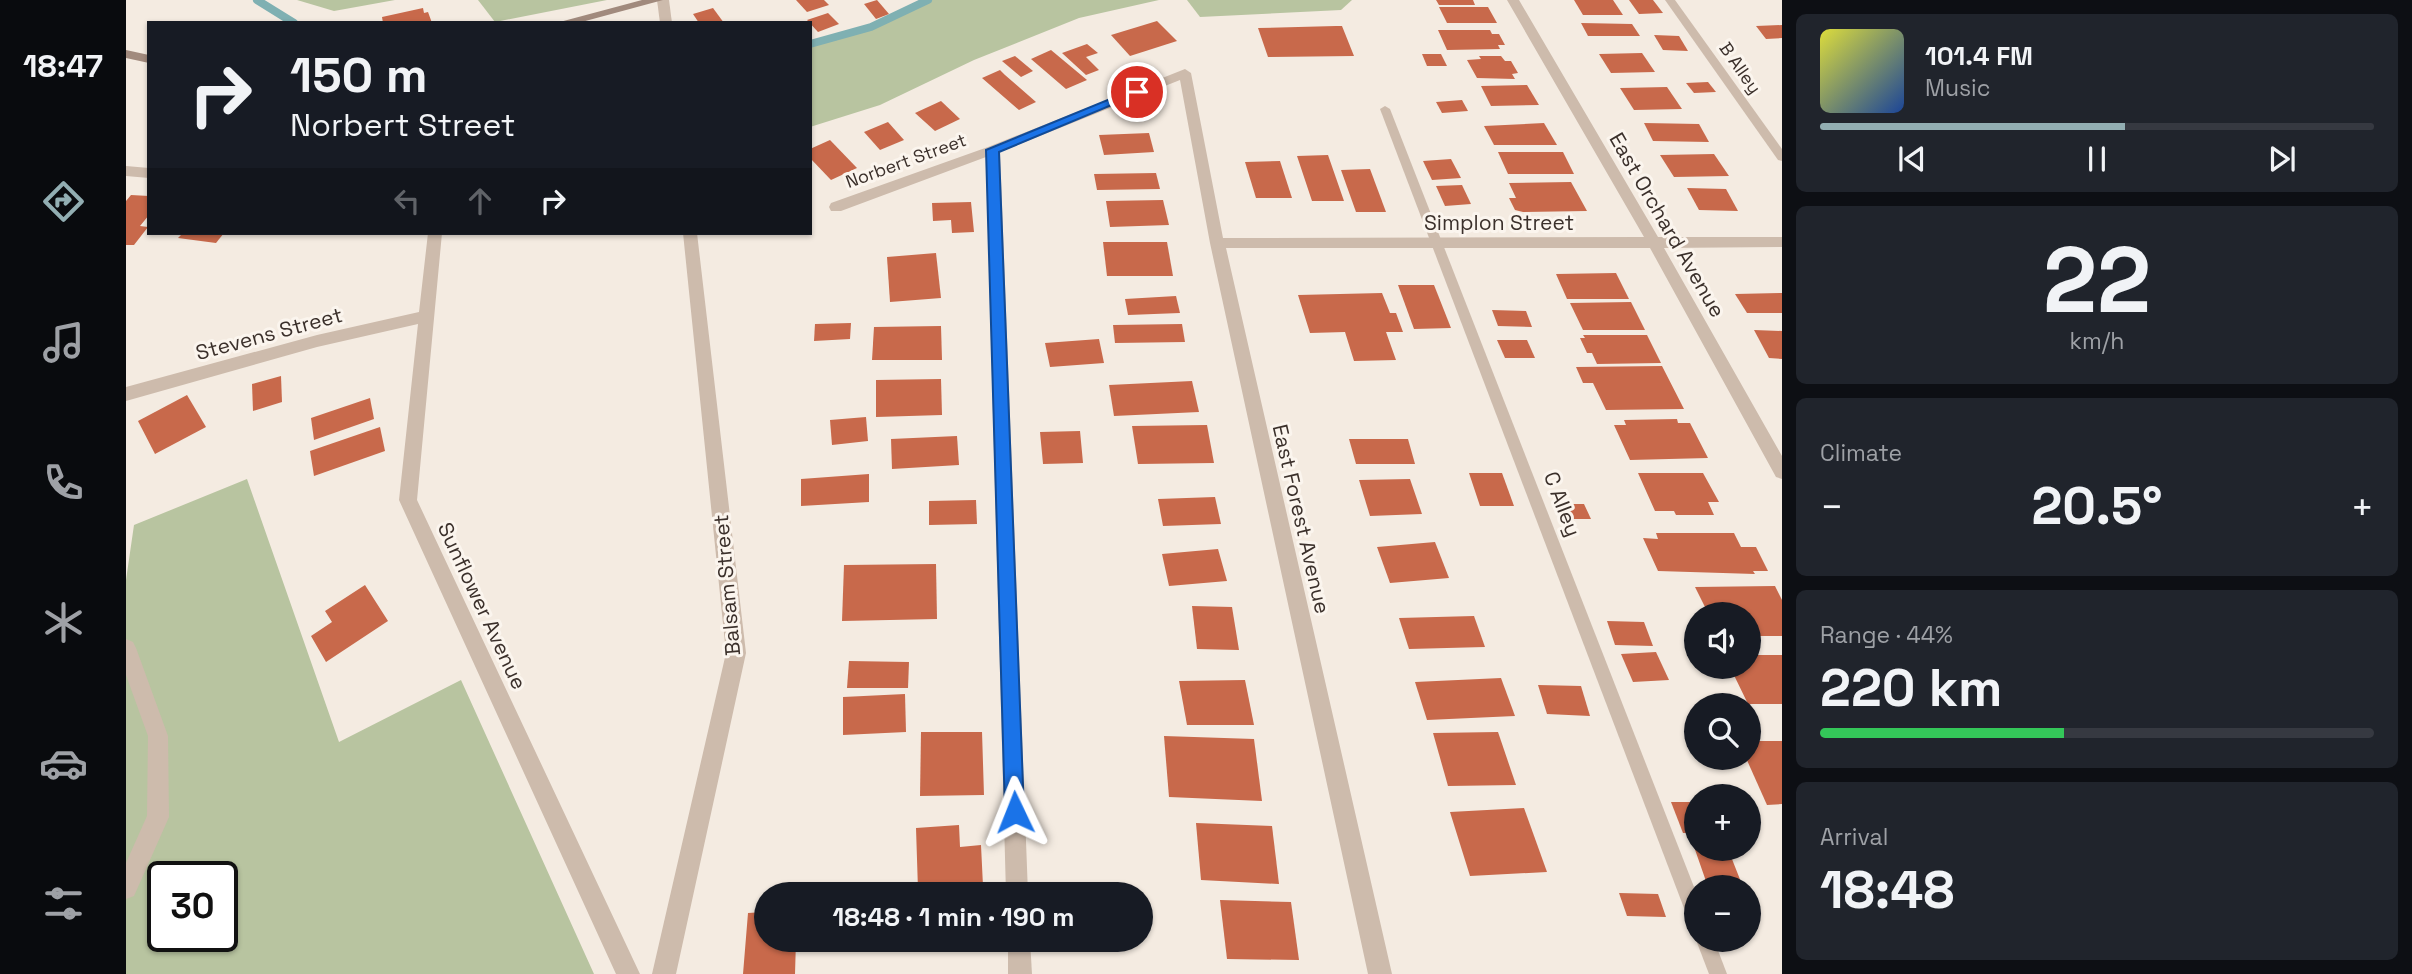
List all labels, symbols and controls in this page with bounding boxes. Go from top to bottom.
street label: B Alley [1714,37,1766,98]
text: 101.4 FM [1925,39,2033,73]
text: 150 m [290,44,428,106]
text: 18:47 [23,46,103,86]
icon: right [175,49,266,140]
pin [1107,62,1167,122]
icon: arrive [1118,73,1156,111]
text: Music [1925,73,1990,103]
text: Norbert Street [290,105,515,145]
street label: East Orchard Avenue [1603,127,1731,322]
street label: Norbert Street [842,128,969,193]
icon: previous [1893,140,1931,178]
icon: pause [2078,140,2116,178]
icon: next [2263,140,2301,178]
icon: directions [39,177,88,226]
icon: left [388,182,426,220]
icon: ahead [461,182,499,220]
icon: right [534,182,572,220]
street label: Simplon Street [1424,209,1574,236]
text: 22 [2043,222,2151,339]
street label: Stevens Street [192,301,345,366]
icon: music [39,318,88,367]
text: km/h [2070,326,2124,356]
street label: East Forest Avenue [1267,422,1336,616]
text: Climate [1820,438,1902,468]
icon: phone [39,458,88,507]
street label: C Alley [1538,468,1587,540]
text: 20.5° [2031,473,2163,539]
text: − [1820,483,1844,531]
text: + [2350,483,2374,531]
street label: Balsam Street [707,513,746,657]
street label: Sunflower Avenue [432,518,533,694]
icon: climate [39,598,88,647]
map controls [1684,602,1761,952]
button: sound [1684,602,1761,679]
text: Range · 44% [1820,620,1953,650]
text: 220 km [1820,655,2002,721]
button: search [1684,693,1761,770]
icon: car [39,739,88,788]
position arrow [978,775,1052,849]
button: + [1684,784,1761,861]
text: Arrival [1820,822,1888,852]
text: 18:48 [1820,857,1954,923]
speed limit sign: 30 [147,861,238,952]
button: − [1684,875,1761,952]
icon: filters [39,879,88,928]
text: 18:48 · 1 min · 190 m [833,900,1074,934]

